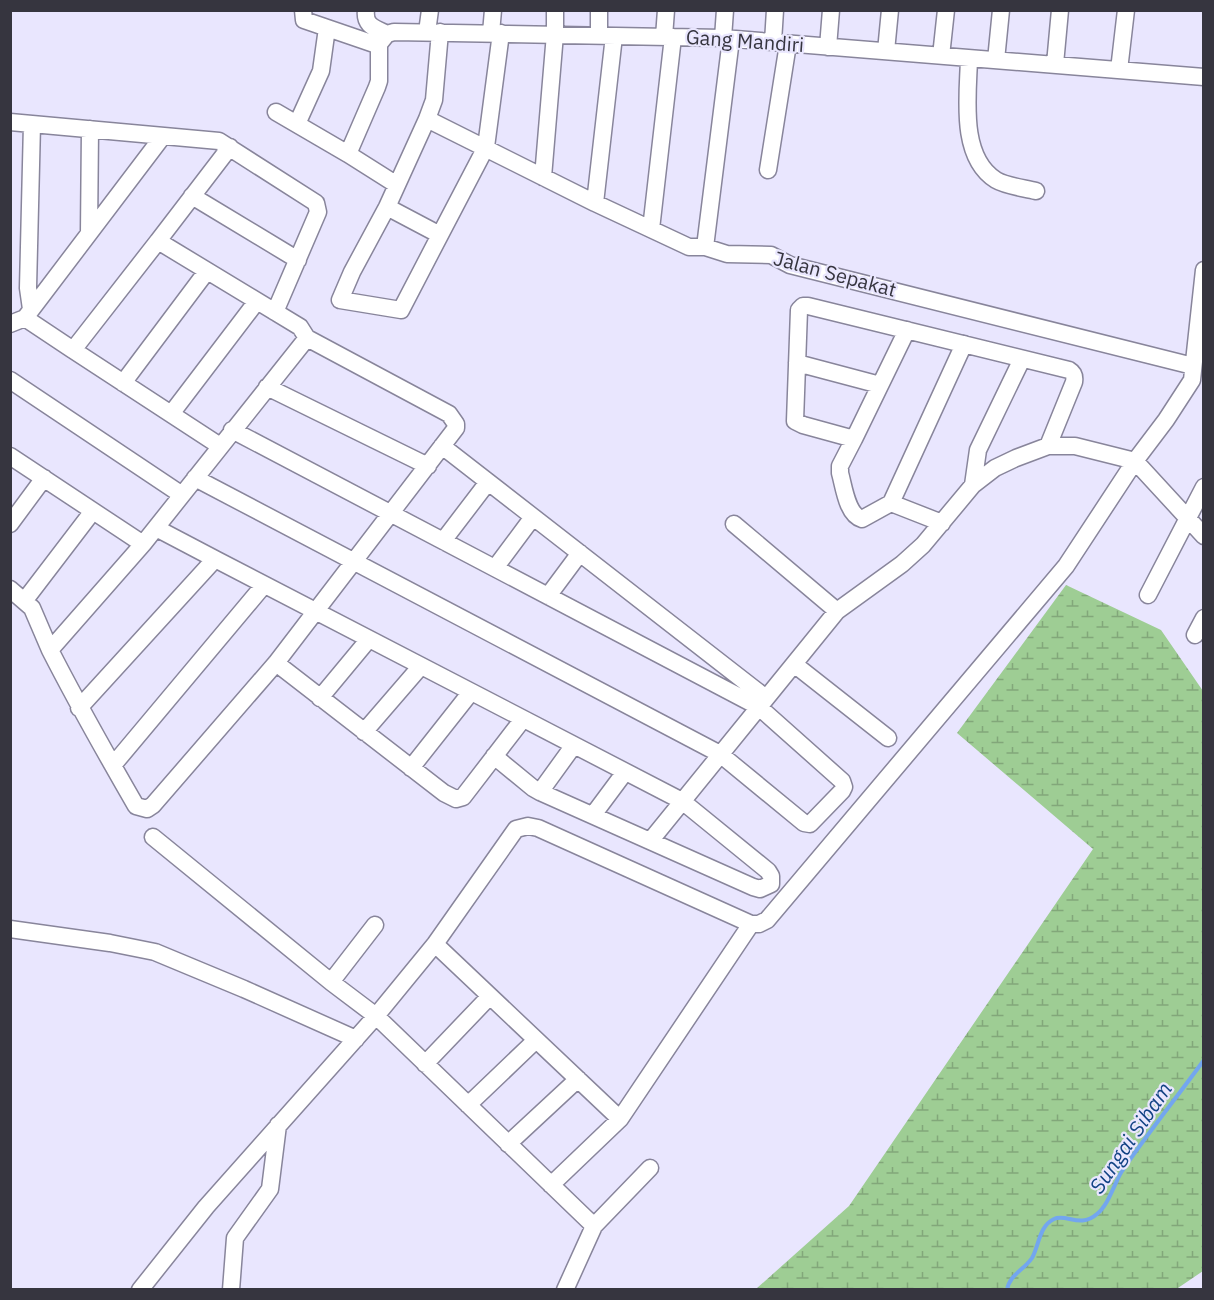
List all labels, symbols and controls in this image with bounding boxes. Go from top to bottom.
street label: Gang Mandiri [685,23,805,58]
street label: Jalan Sepakat [771,244,900,303]
water label: Sungai Sibam [1083,1076,1178,1199]

